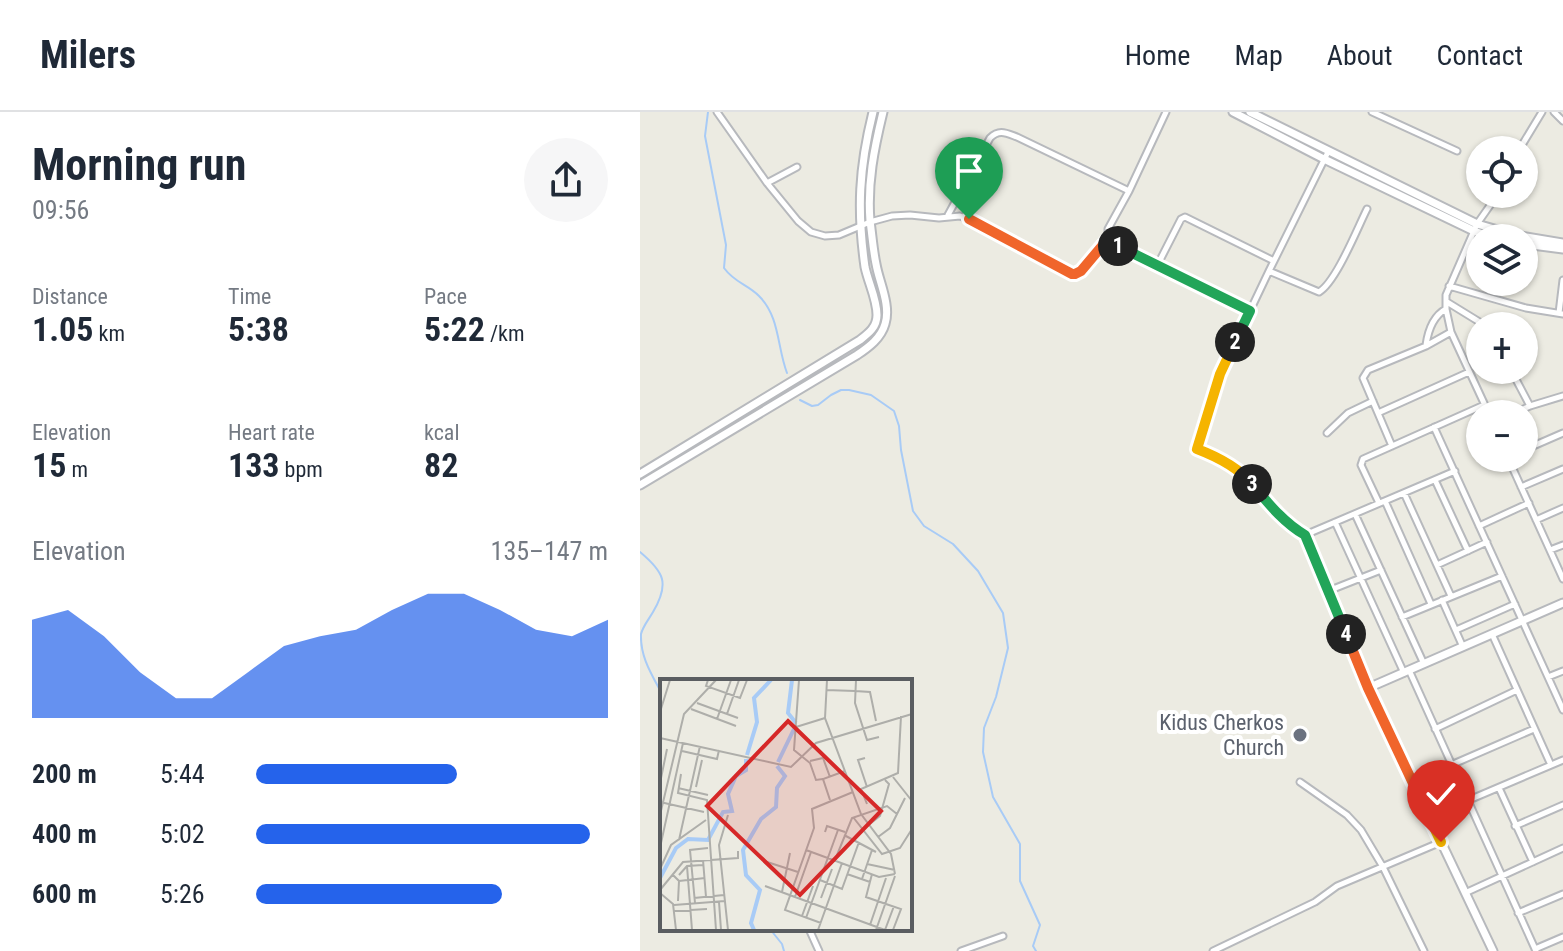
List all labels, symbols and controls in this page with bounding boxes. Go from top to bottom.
text: Milers [40,33,136,77]
text: Home [1125,39,1190,72]
text: Map [1234,39,1283,72]
text: About [1327,39,1393,72]
text: Contact [1437,39,1523,72]
map controls [1466,136,1538,472]
button: locate [1466,136,1538,208]
pin [935,137,1003,219]
button: share [524,138,608,222]
text: Morning run [32,139,246,191]
icon: arrive [947,149,991,193]
text: 09:56 [32,195,89,225]
button: layers [1466,224,1538,296]
pin: 1 [1098,226,1138,266]
text: 1 [1112,233,1124,258]
text: Distance [32,284,108,309]
text: Time [228,284,271,309]
text: Pace [424,284,467,309]
text: 1.05 [32,309,93,349]
text: 5:38 [228,309,289,349]
text: 5:22 [424,309,485,349]
button: + [1466,312,1538,384]
text: km [93,321,125,346]
text: /km [485,321,525,346]
pin: 2 [1215,322,1255,362]
text: 2 [1229,329,1241,354]
button: − [1466,400,1538,472]
text: Elevation [32,420,111,445]
text: Heart rate [228,420,315,445]
text: kcal [424,420,459,445]
text: 15 [32,445,66,485]
text: 133 [228,445,280,485]
text: 82 [424,445,458,485]
text: m [66,457,88,482]
text: bpm [280,457,323,482]
pin: 3 [1232,464,1272,504]
text: 3 [1246,471,1258,496]
text: Elevation [32,536,126,566]
text: 135–147 m [491,536,608,566]
pin: 4 [1326,614,1366,654]
text: 4 [1340,621,1352,646]
inset map [660,679,912,931]
place label: Kidus Cherkos Church [1159,710,1284,760]
marker: Kidus Cherkos Church [1291,726,1309,744]
text: 200 m [32,759,97,789]
text: 5:44 [160,759,205,789]
pin [1407,760,1475,842]
icon: check [1419,772,1463,816]
text: 400 m [32,819,97,849]
text: 5:02 [160,819,205,849]
text: 600 m [32,879,97,909]
text: 5:26 [160,879,205,909]

